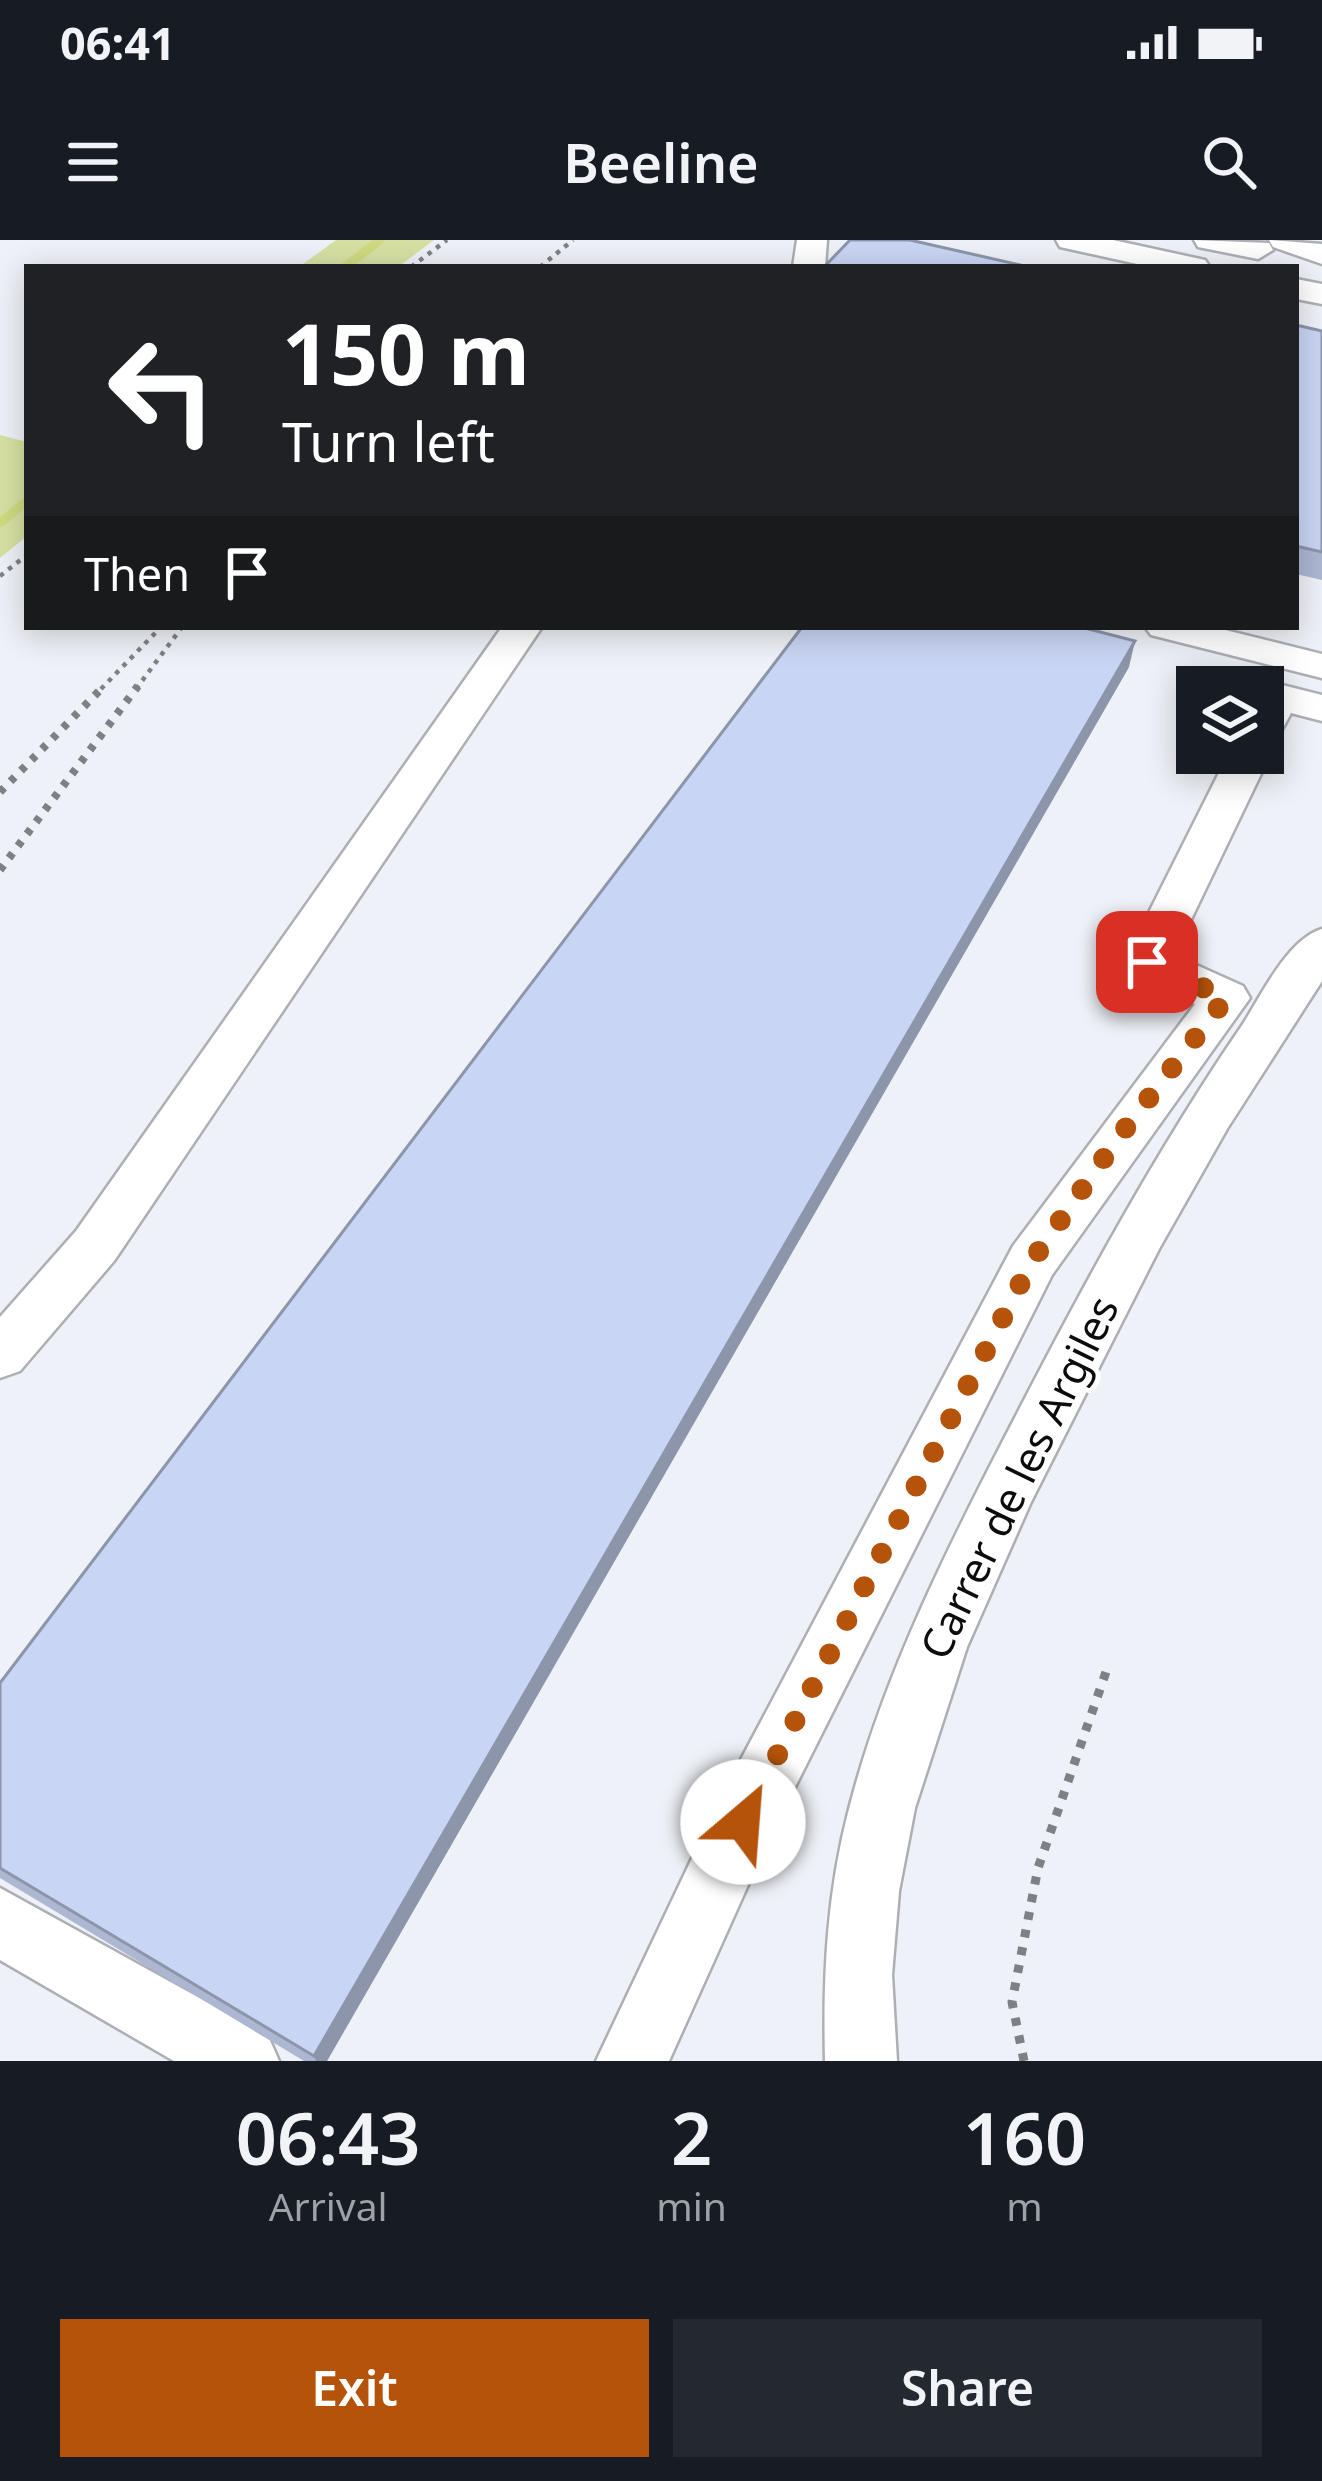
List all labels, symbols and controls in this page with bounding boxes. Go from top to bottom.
text: 06:41 [60,12,176,73]
text: Beeline [563,125,759,199]
icon: menu [60,129,126,195]
icon: search [1196,129,1262,195]
text: 150 m [282,295,530,410]
icon: left [84,312,240,468]
text: Turn left [282,404,495,478]
icon: arrive [214,540,280,606]
text: Then [84,543,190,604]
map controls [1176,666,1284,774]
button: layers [1176,666,1284,774]
pin [1096,911,1198,1013]
icon: arrive [1114,929,1180,995]
street label: Carrer de les Argiles [905,1286,1131,1668]
position arrow [680,1759,806,1885]
text: 06:43 [236,2088,420,2186]
text: 2 [671,2088,712,2186]
text: 160 [963,2088,1086,2186]
text: Arrival [269,2179,388,2232]
text: min [656,2179,727,2232]
text: m [1006,2179,1043,2232]
button: Exit [60,2319,649,2457]
button: Share [673,2319,1262,2457]

